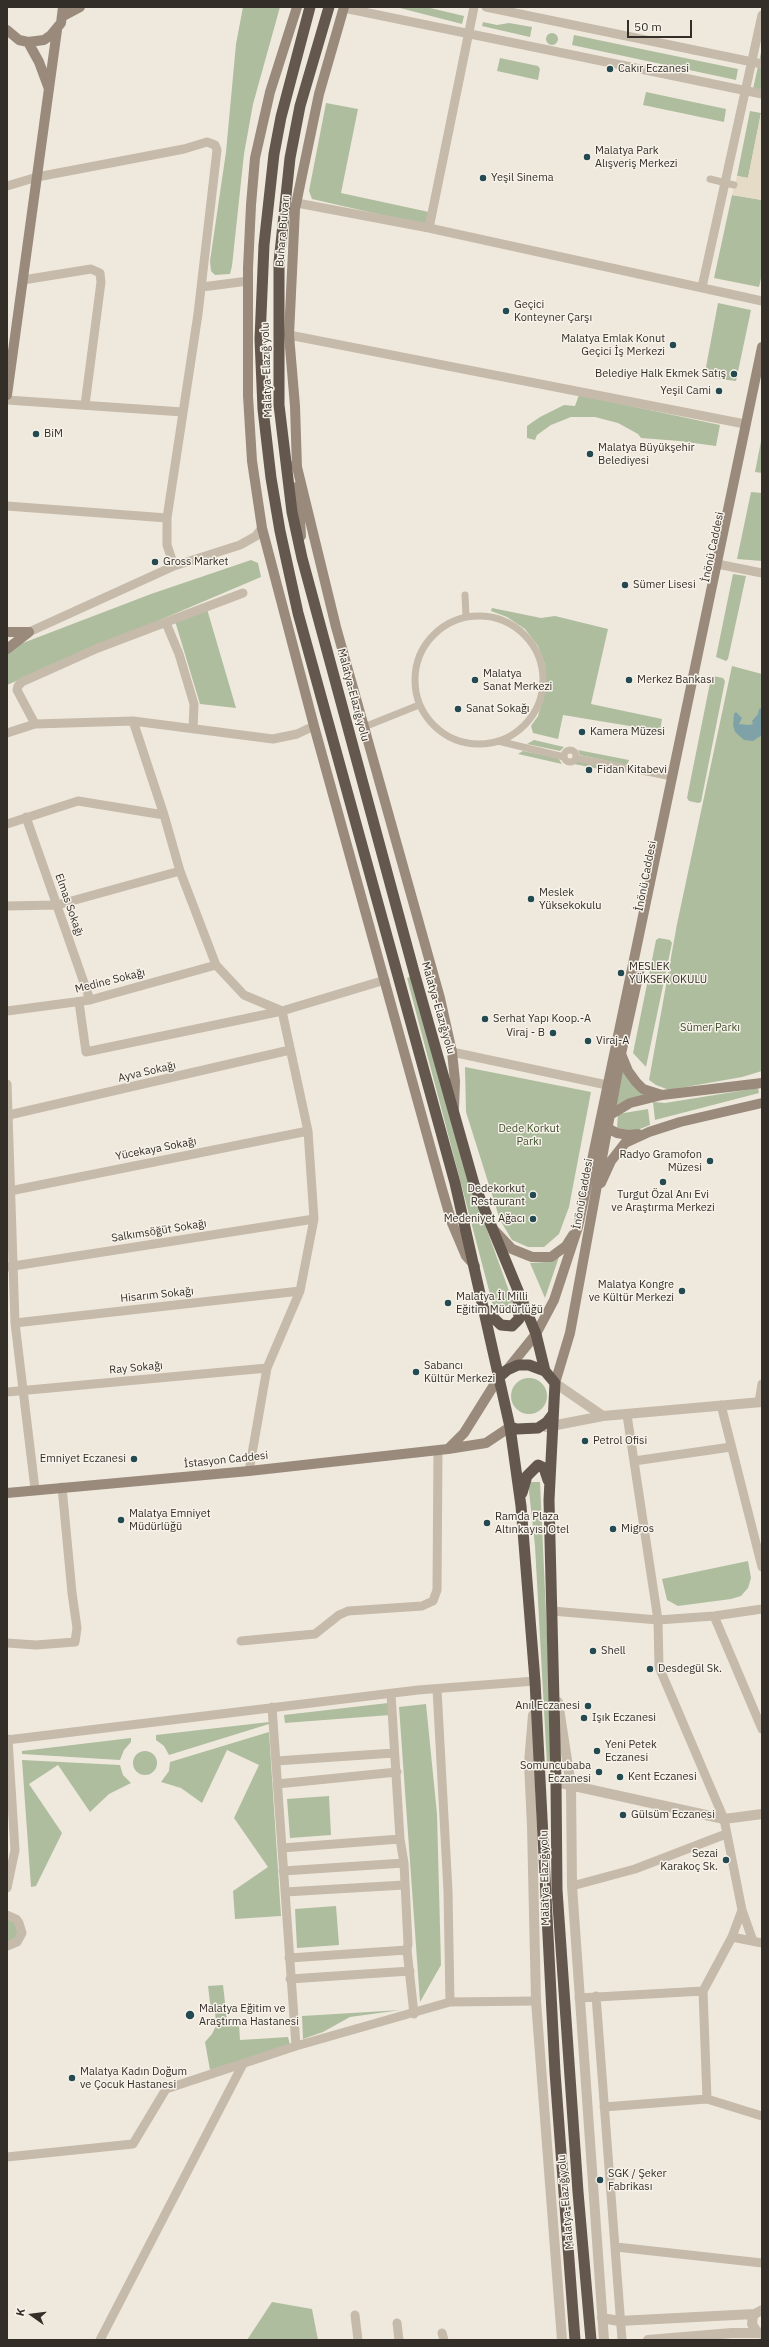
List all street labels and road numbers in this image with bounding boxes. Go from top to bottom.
street label: Buhara Bulvarı [273,194,293,268]
street label: Malatya-Elazığ yolu [259,322,275,418]
street label: İnönü Caddesi [699,511,727,583]
street label: Malatya-Elazığ yolu [334,647,372,743]
street label: İnönü Caddesi [633,840,659,912]
street label: Elmas Sokağı [52,872,86,938]
street label: Malatya-Elazığ yolu [418,960,458,1056]
street label: Medine Sokağı [74,966,146,996]
street label: Ayva Sokağı [117,1059,177,1085]
street label: Yücekaya Sokağı [114,1135,198,1163]
street label: İnönü Caddesi [570,1158,596,1230]
street label: Salkımsöğüt Sokağı [110,1217,208,1245]
street label: Hisarım Sokağı [120,1285,194,1305]
street label: Ray Sokağı [109,1359,163,1377]
street label: İstasyon Caddesi [183,1449,269,1471]
street label: Malatya-Elazığ yolu [538,1830,552,1926]
street label: Malatya-Elazığ yolu [555,2154,577,2250]

